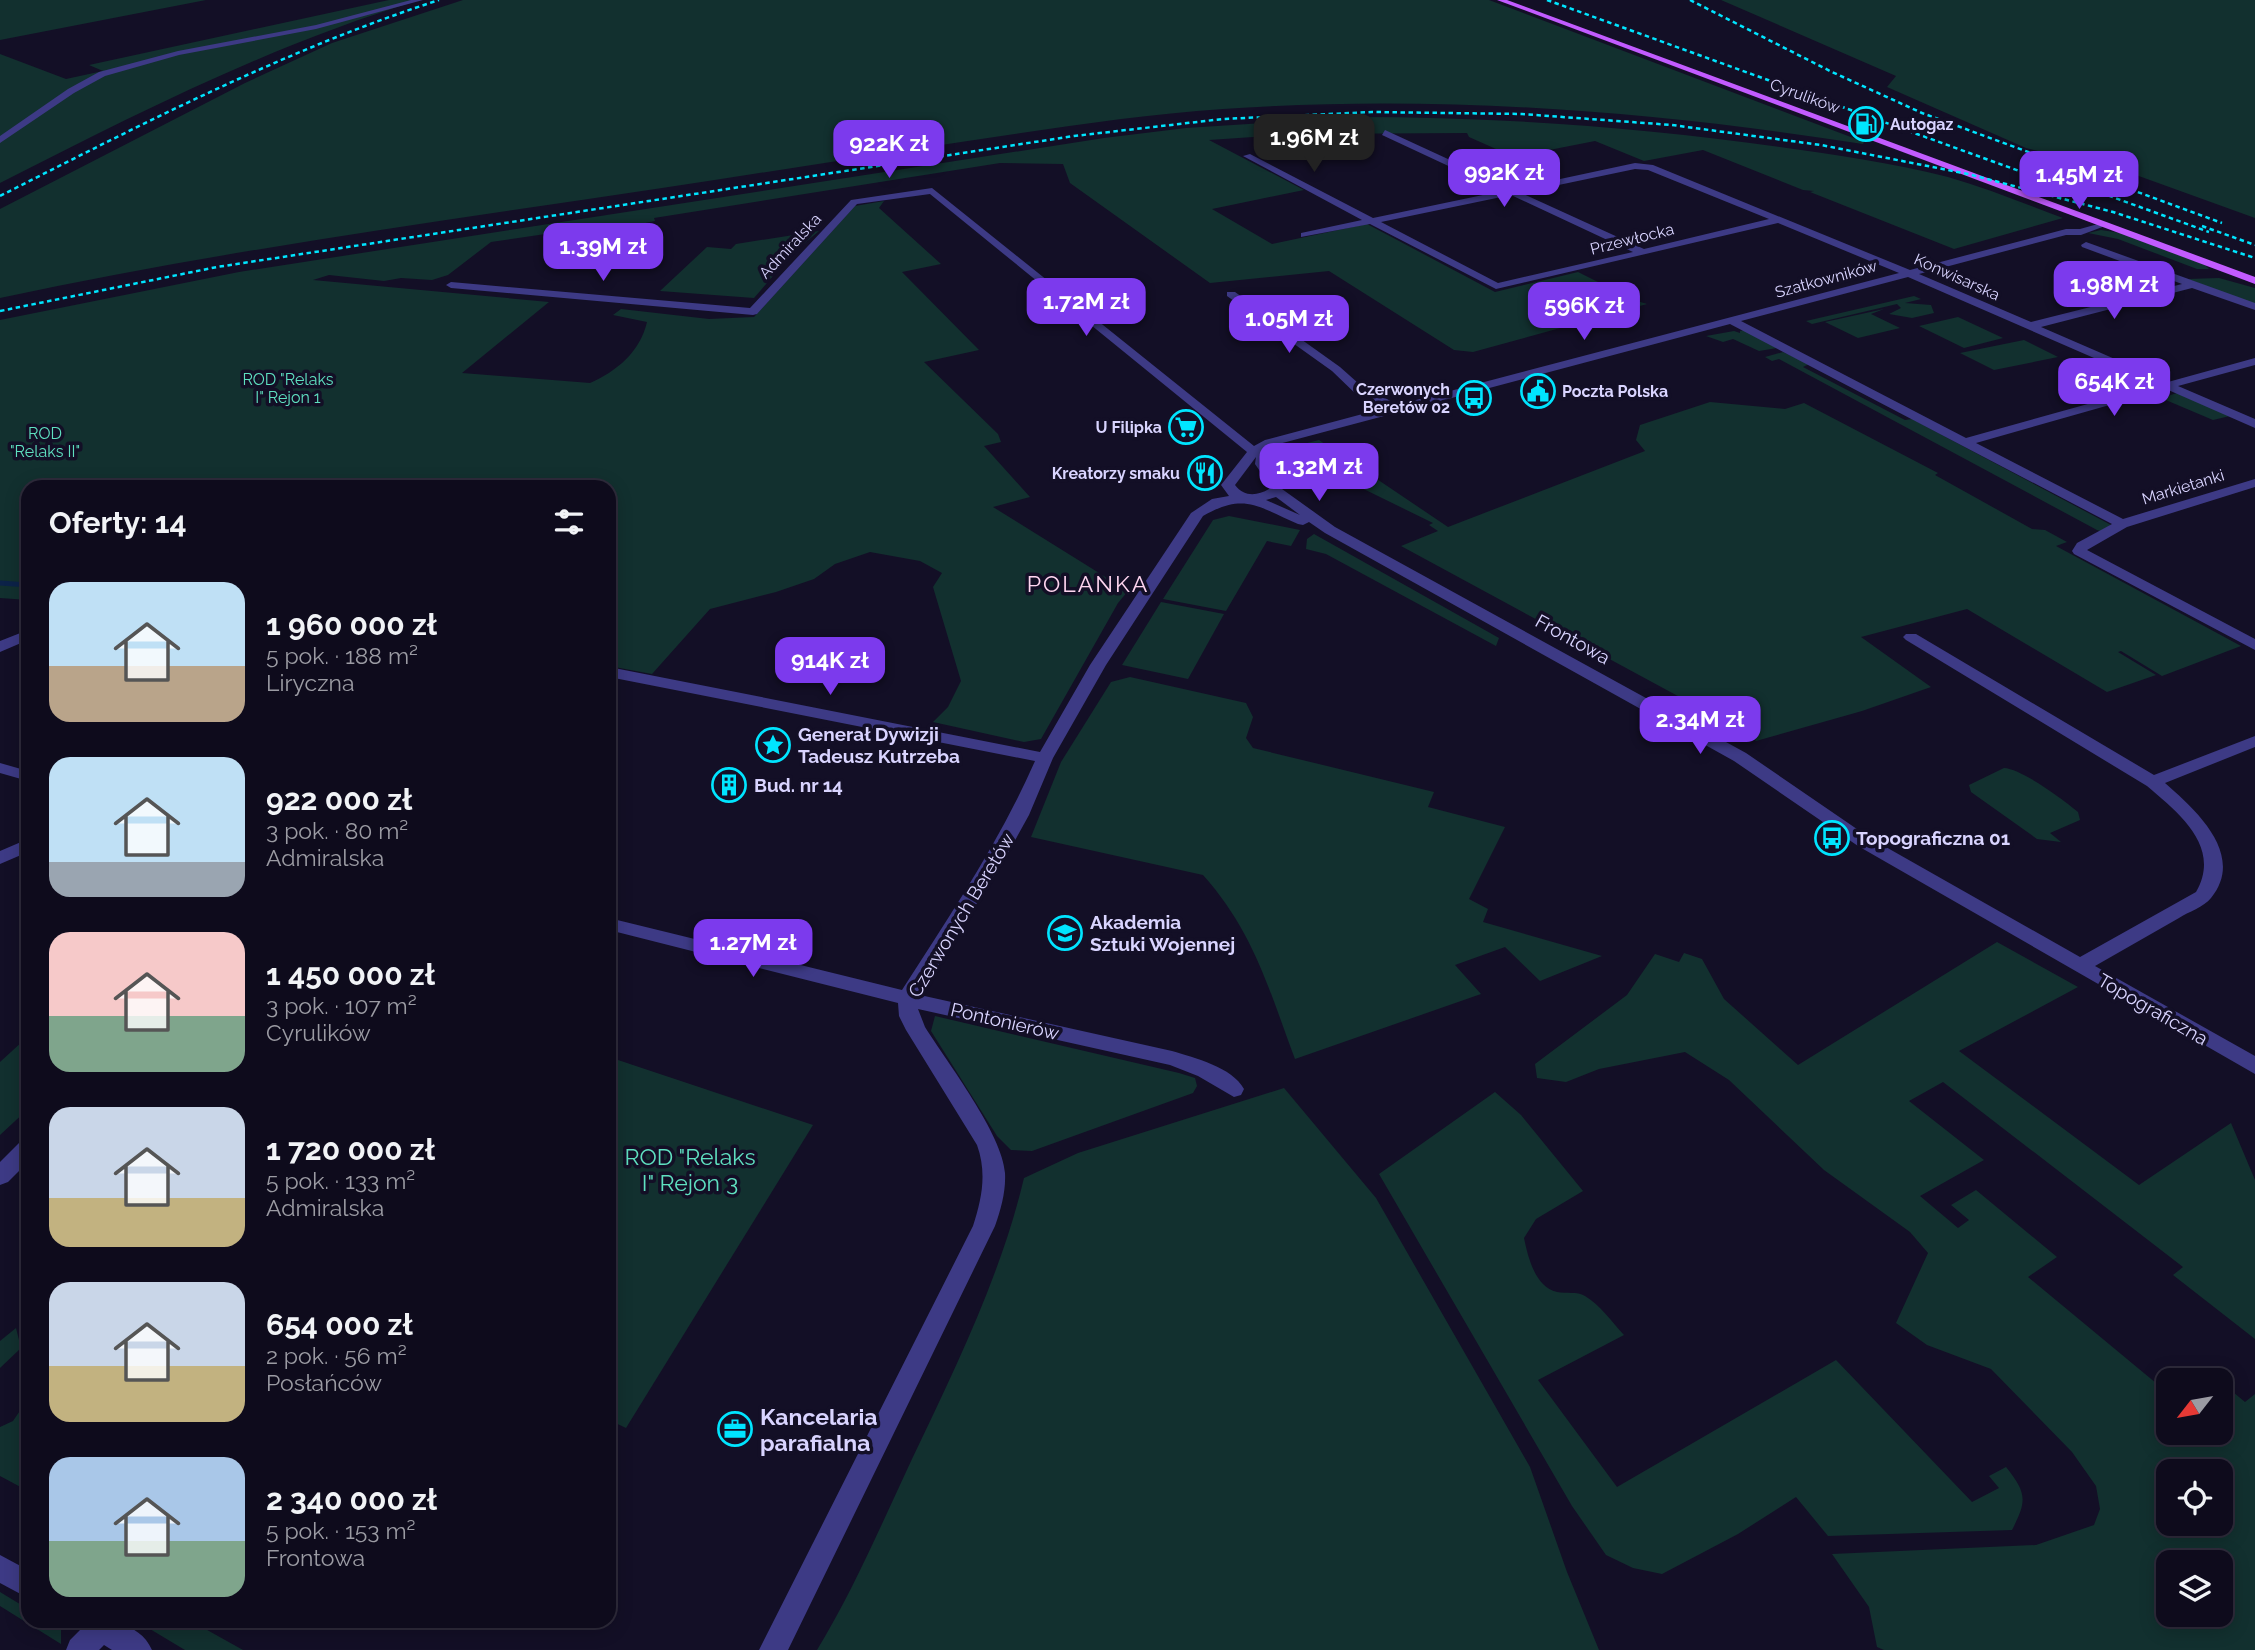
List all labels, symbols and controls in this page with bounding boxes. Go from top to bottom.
street label: Cyrulików [1767,75,1843,117]
fuel station icon: Autogaz [1847,105,1885,143]
pin: 1.96M zł [1242,114,1386,174]
place label: Autogaz [1890,115,1954,134]
pin: 922K zł [824,120,954,180]
text: 1.96M zł [1270,123,1358,150]
text: 922K zł [849,129,929,156]
pin: 992K zł [1439,150,1569,209]
pin: 1.45M zł [2007,152,2151,211]
text: 992K zł [1464,158,1544,185]
text: 1.45M zł [2035,160,2123,187]
street label: Admiralska [755,209,825,283]
street label: Przewłocka [1588,219,1676,259]
pin: 1.39M zł [531,224,675,283]
text: 1.39M zł [559,232,647,259]
street label: Konwisarska [1911,250,2003,304]
street label: Szatkowników [1773,256,1879,302]
pin: 1.98M zł [2042,262,2186,321]
text: 1.98M zł [2070,270,2158,297]
pin: 1.72M zł [1014,278,1158,338]
pin: 596K zł [1519,282,1649,342]
text: 1.72M zł [1043,287,1129,314]
text: 596K zł [1544,291,1624,318]
pin: 1.05M zł [1217,296,1361,355]
text: 1.05M zł [1245,304,1333,331]
pin: 654K zł [2049,358,2179,418]
text: 654K zł [2074,367,2154,394]
park label: ROD "Relaks I" Rejon 1 [242,370,334,407]
public building icon: Poczta Polska [1519,372,1557,410]
bus stop icon: Czerwonych Beretów 02 [1455,379,1493,417]
place label: Czerwonych Beretów 02 [1356,380,1450,417]
place label: Poczta Polska [1562,382,1668,401]
supermarket icon: U Filipka [1167,408,1205,446]
place label: U Filipka [1096,418,1162,437]
park label: ROD "Relaks II" [10,424,80,461]
pin: 1.32M zł [1247,444,1391,503]
text: 1.32M zł [1275,452,1363,479]
restaurant icon: Kreatorzy smaku [1186,454,1224,492]
place label: Kreatorzy smaku [1052,464,1180,483]
street label: Markietanki [2140,465,2226,509]
icon: filters [550,503,588,541]
text: Oferty: 14 [49,505,187,540]
district label: POLANKA [1027,570,1149,597]
text: 1 960 000 zł [266,607,437,642]
icon: home [105,610,189,694]
street label: Frontowa [1532,610,1614,668]
pin: 914K zł [765,638,895,697]
text: 5 pok. · 188 m² [266,642,418,669]
text: 914K zł [791,646,869,673]
text: Liryczna [266,669,354,696]
pin: 2.34M zł [1628,696,1772,756]
text: 2.34M zł [1656,705,1744,732]
place label: Generał Dywizji Tadeusz Kutrzeba [798,723,960,767]
place icon: Generał Dywizji Tadeusz Kutrzeba [754,726,792,764]
building icon: Bud. nr 14 [710,766,748,804]
place label: Bud. nr 14 [754,774,843,796]
text: 922 000 zł [266,782,412,817]
icon: home [105,785,189,869]
text: 3 pok. · 80 m² [266,817,408,844]
bus stop icon: Topograficzna 01 [1813,819,1851,857]
place label: Topograficzna 01 [1856,827,2010,849]
street label: Czerwonych Beretów [903,829,1019,1001]
text: Admiralska [266,844,384,871]
place label: Akademia Sztuki Wojennej [1090,911,1235,955]
school or university icon: Akademia Sztuki Wojennej [1046,914,1084,952]
pin: 1.27M zł [681,920,825,979]
text: 1.27M zł [709,928,797,955]
text: 1 450 000 zł [266,957,435,992]
icon: home [105,960,189,1044]
street label: Topograficzna [2094,969,2212,1049]
text: 3 pok. · 107 m² [266,992,417,1019]
street label: Pontonierów [949,998,1062,1044]
text: Cyrulików [266,1019,371,1046]
text: 1 720 000 zł [266,1132,435,1167]
icon: home [105,1135,189,1219]
park label: ROD "Relaks I" Rejon 3 [624,1143,756,1196]
text: 5 pok. · 133 m² [266,1167,415,1194]
text: Admiralska [266,1194,384,1221]
text: 654 000 zł [266,1307,413,1342]
icon: home [105,1310,189,1394]
text: 2 pok. · 56 m² [266,1342,407,1369]
north arrow [2156,1368,2233,1446]
map controls [2156,1368,2233,1627]
text: Posłańców [266,1369,382,1396]
place label: Kancelaria parafialna [760,1403,878,1456]
office icon: Kancelaria parafialna [716,1410,754,1448]
button: locate [2156,1459,2233,1536]
text: 2 340 000 zł [266,1482,437,1517]
icon: home [105,1485,189,1569]
text: 5 pok. · 153 m² [266,1517,415,1544]
text: Frontowa [266,1544,365,1571]
button: layers [2156,1550,2233,1627]

